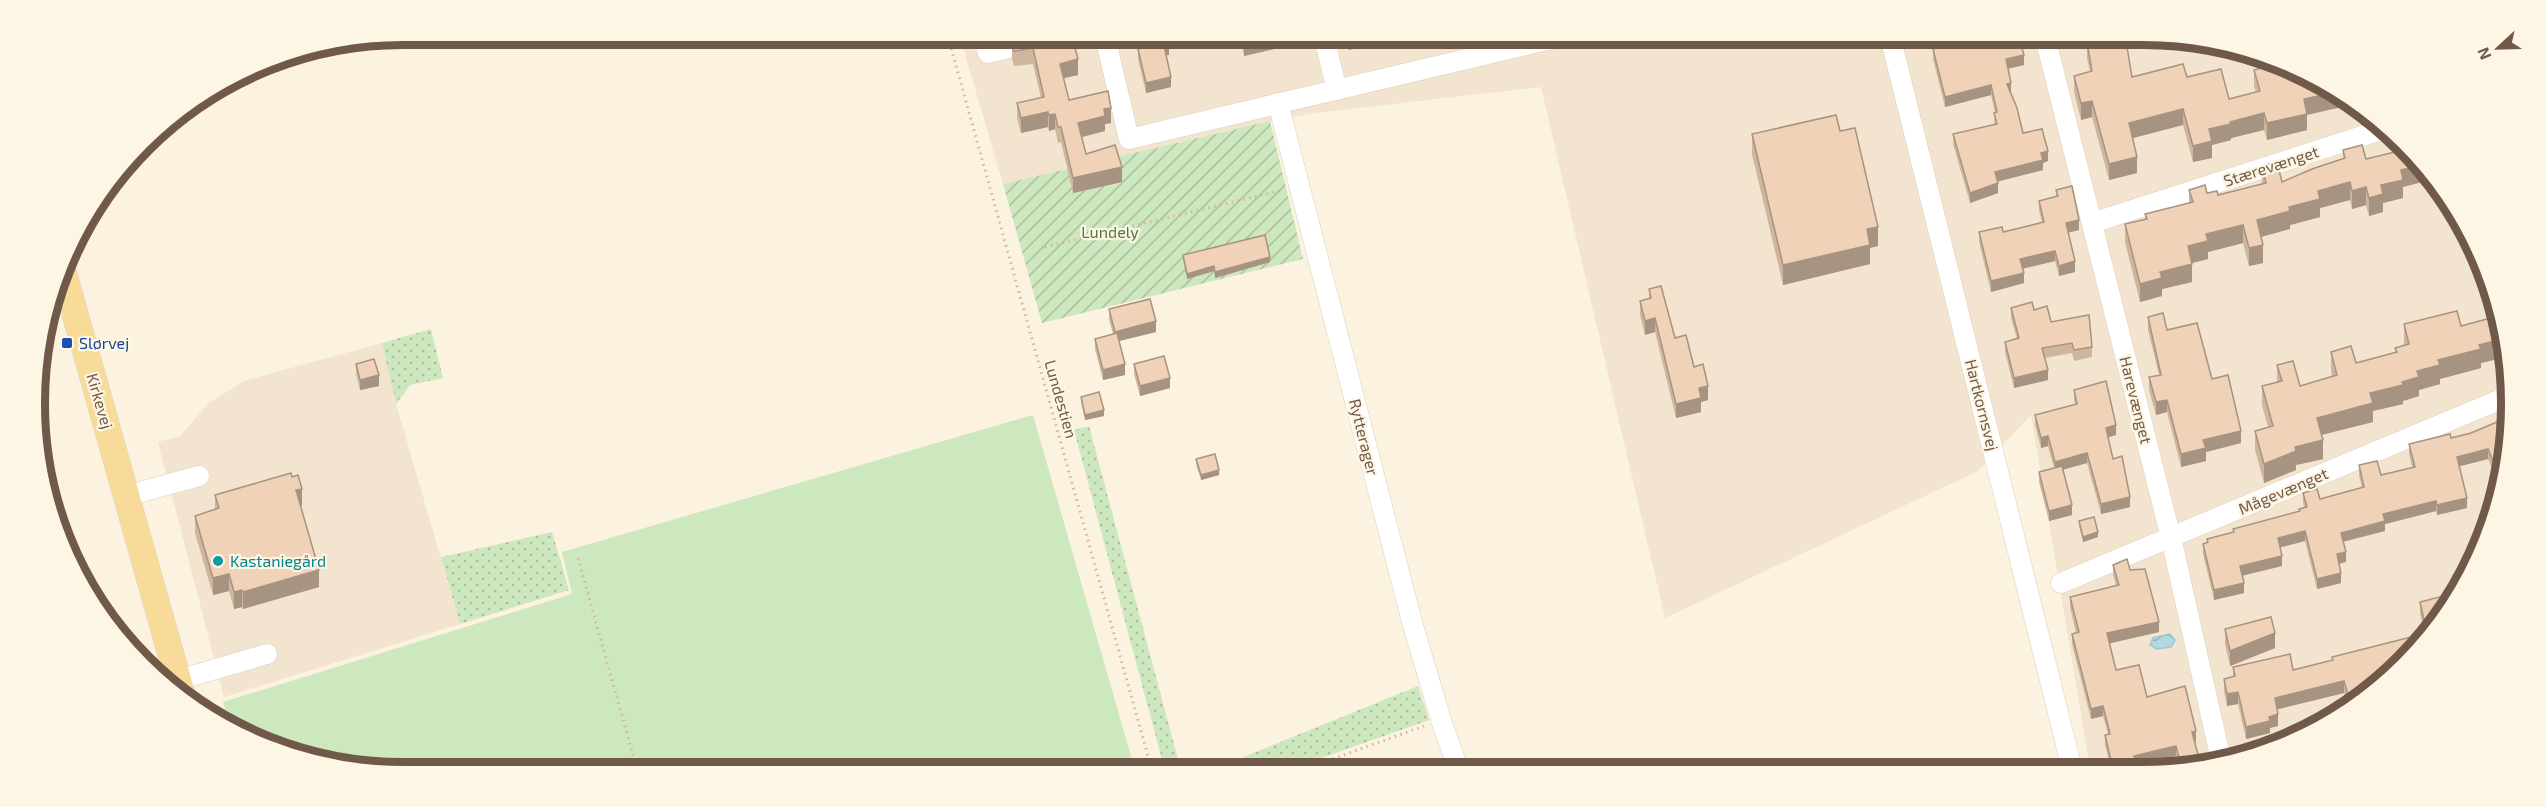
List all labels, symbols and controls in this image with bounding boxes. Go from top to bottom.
north arrow [2468,18,2528,78]
text: N [2473,45,2495,63]
street label: Stærevænget [2221,141,2321,190]
park label: Lundely [1081,222,1139,241]
place label: Slørvej [79,333,129,353]
marker: Slørvej [60,336,74,350]
street label: Harevænget [2116,354,2157,446]
street label: Hartkornsvej [1961,357,2003,453]
street label: Lundestien [1041,358,1082,440]
street label: Kirkevej [82,371,118,431]
street label: Rytterager [1346,397,1383,478]
street label: Mågevænget [2235,463,2330,518]
place label: Kastaniegård [230,551,326,570]
marker: Kastaniegård [211,554,225,568]

